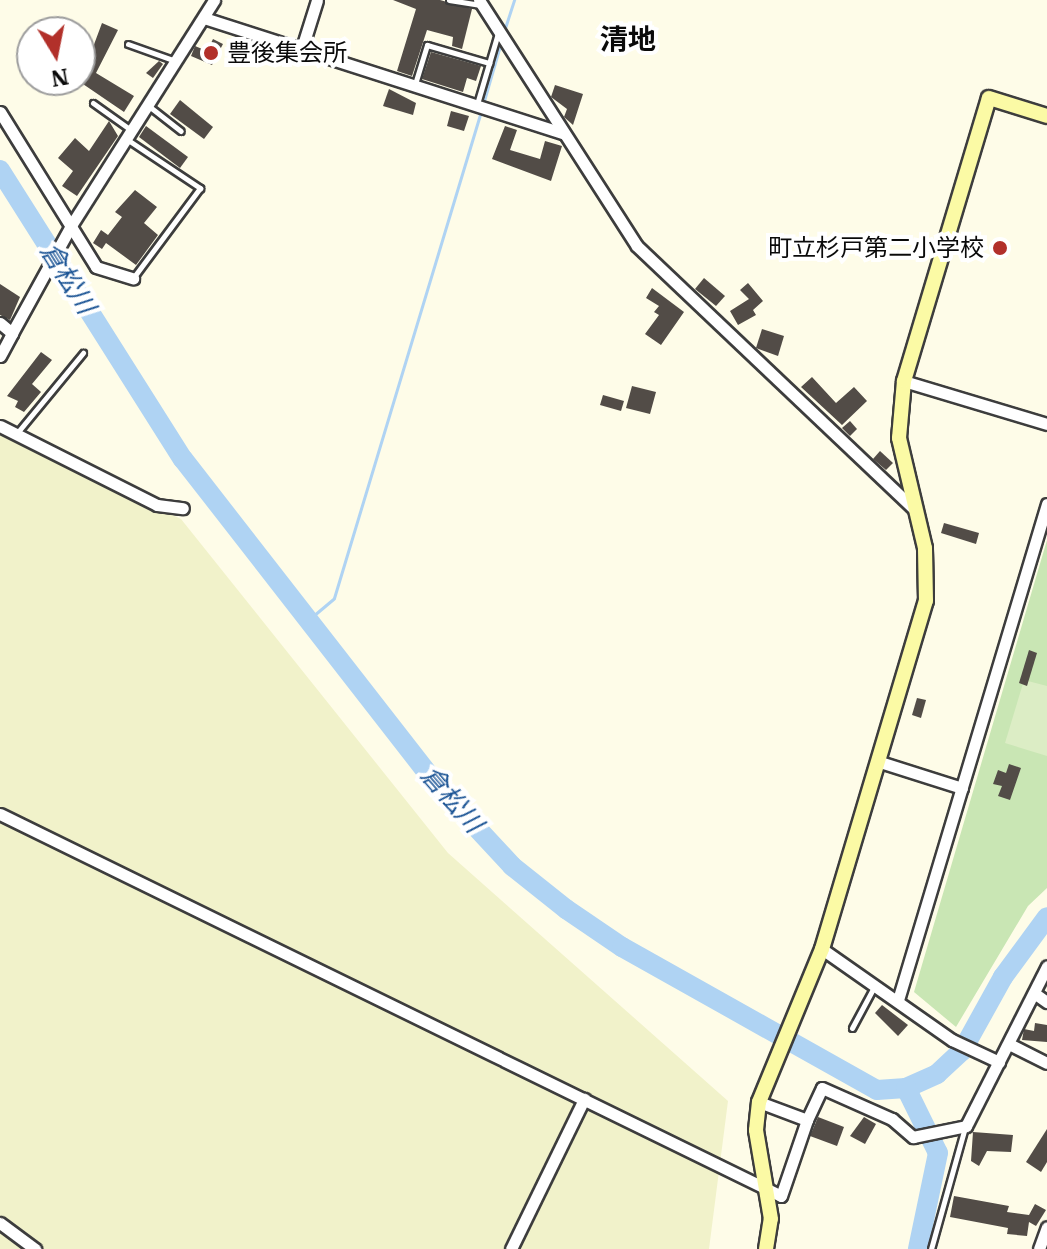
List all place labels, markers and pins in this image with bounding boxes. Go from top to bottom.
place label: 豊後集会所 [227,39,347,67]
marker: 豊後集会所 [202,44,220,62]
place label: 町立杉戸第二小学校 [768,234,984,262]
marker: 町立杉戸第二小学校 [991,239,1009,257]

